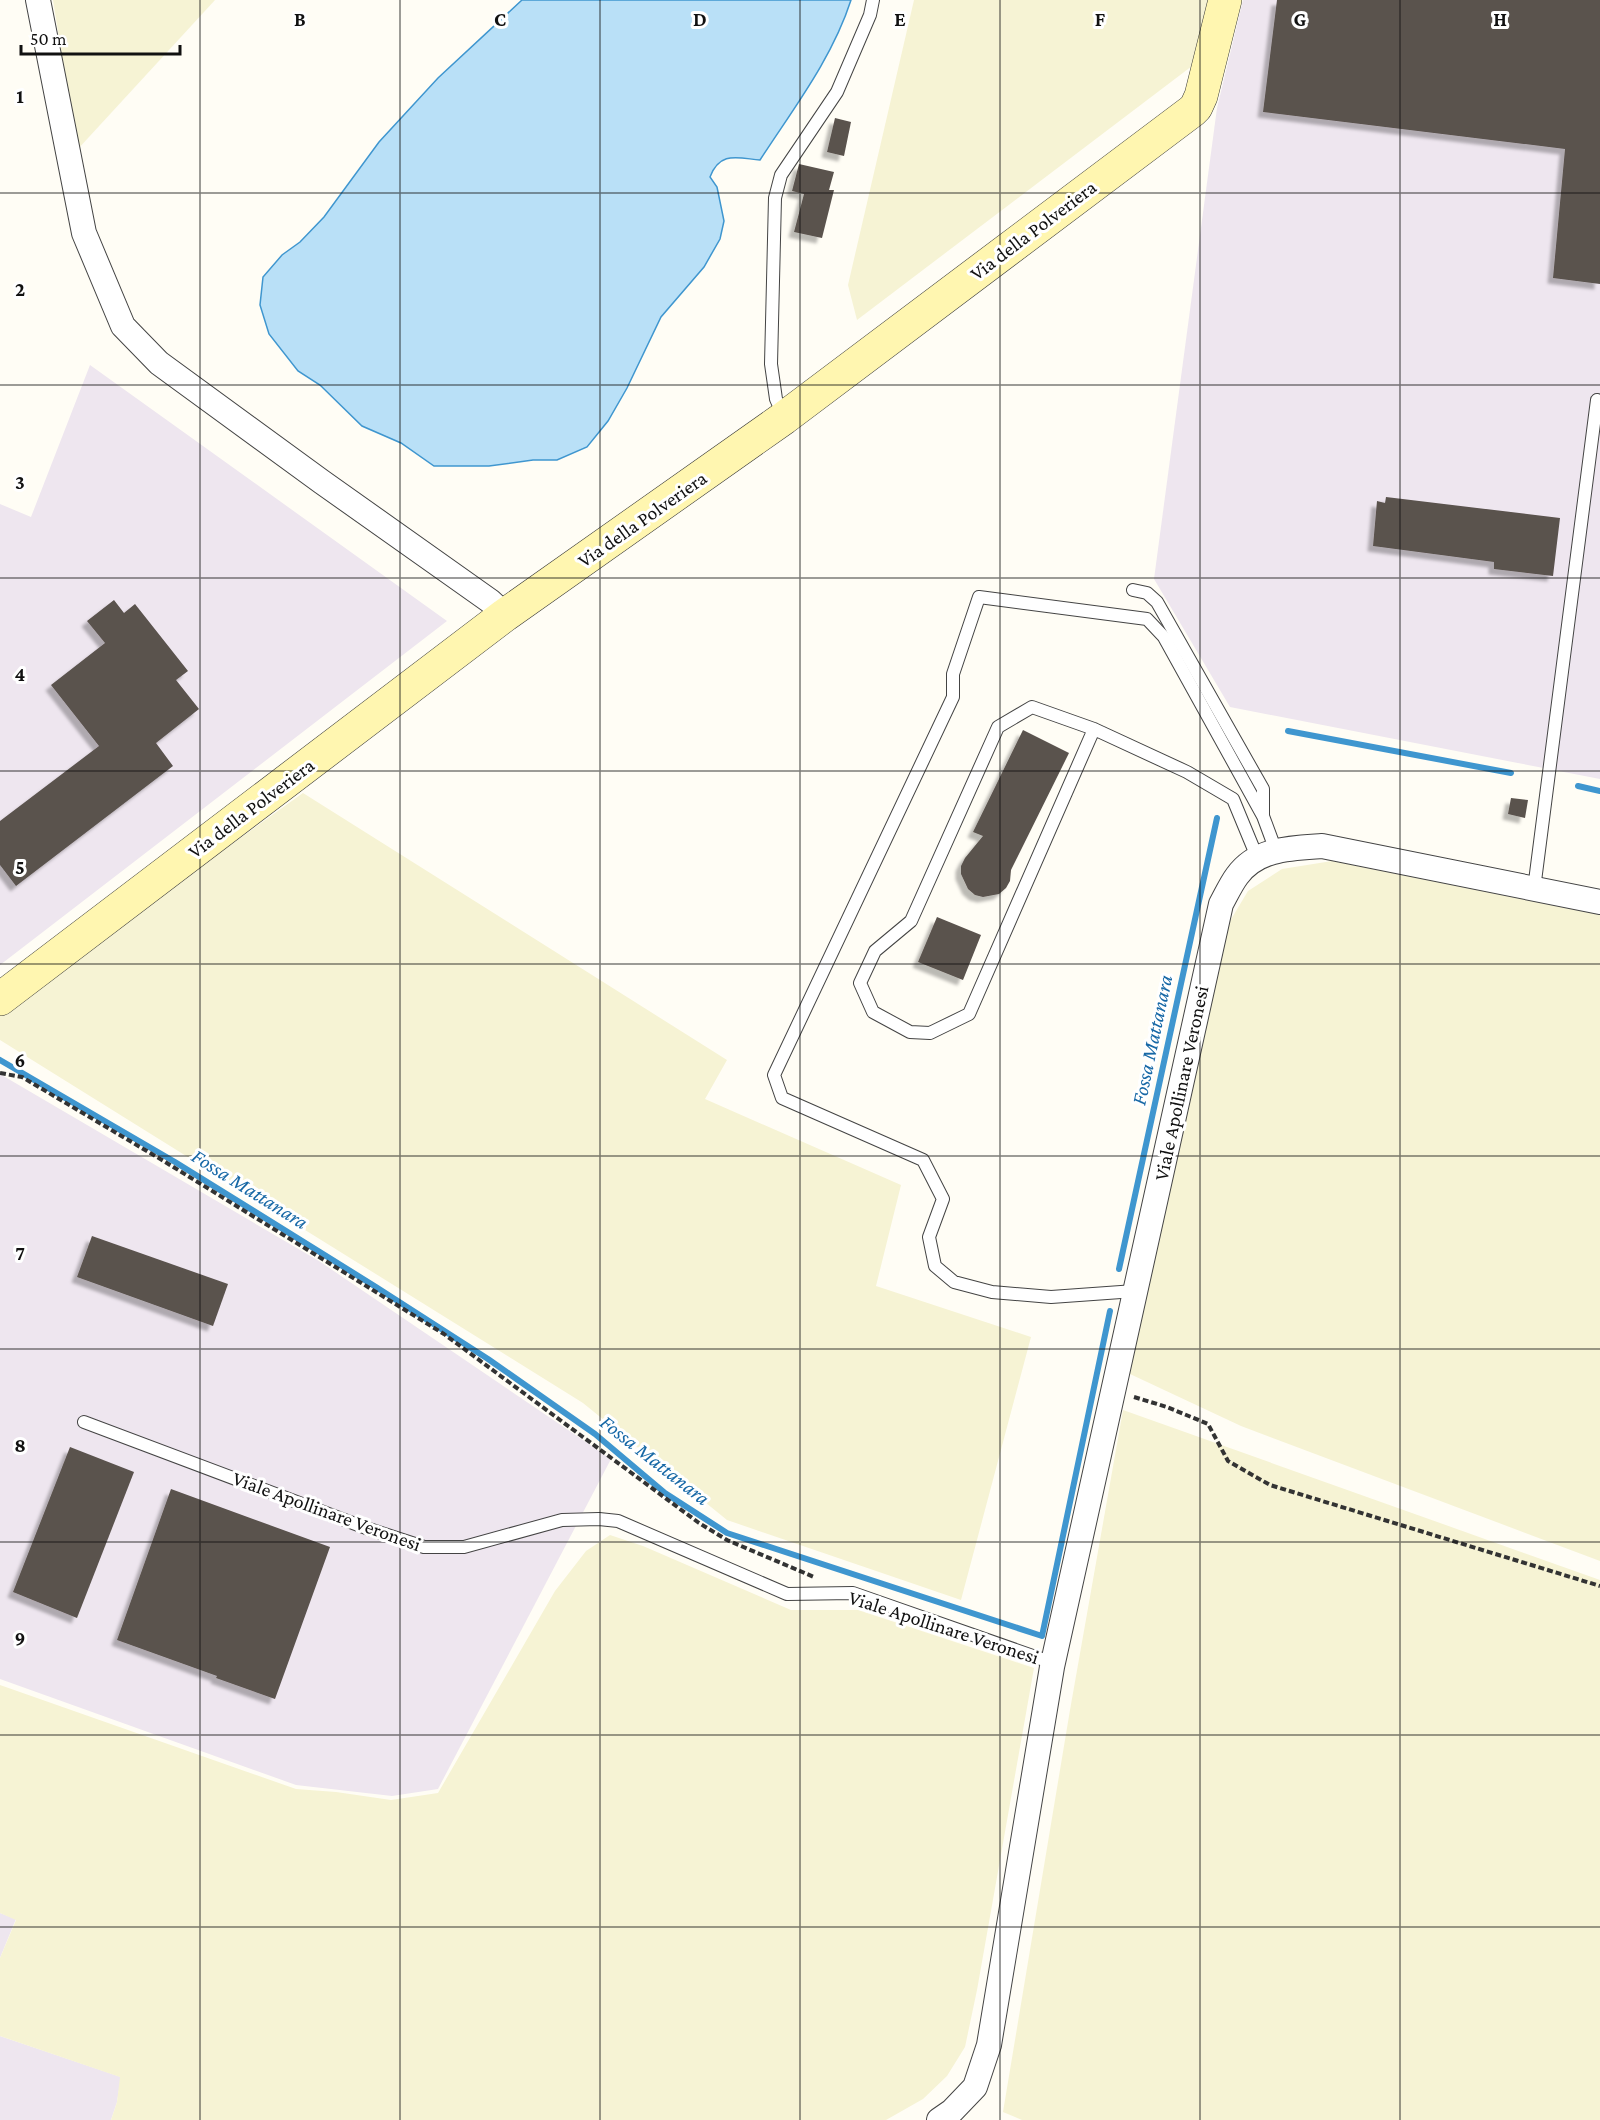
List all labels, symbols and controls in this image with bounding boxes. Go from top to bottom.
text: B [294,8,306,30]
text: C [494,8,506,30]
text: D [693,8,707,30]
text: E [894,8,906,30]
text: F [1095,8,1106,30]
text: G [1294,8,1307,30]
text: H [1493,8,1507,30]
scale bar [21,18,180,56]
text: 50 m [30,29,67,49]
text: 1 [16,85,24,107]
street label: Via della Polveriera [966,175,1100,285]
text: 2 [15,278,25,300]
street label: Via della Polveriera [573,466,711,572]
text: 3 [15,471,25,493]
text: 4 [15,663,26,685]
street label: Via della Polveriera [184,753,318,863]
text: 5 [15,856,25,878]
water label: Fossa Mattanara [1126,973,1178,1107]
street label: Viale Apollinare Veronesi [1150,984,1213,1183]
text: 6 [15,1049,25,1071]
water label: Fossa Mattanara [187,1144,313,1234]
text: 7 [15,1242,25,1264]
water label: Fossa Mattanara [595,1410,715,1510]
text: 8 [14,1434,26,1456]
street label: Viale Apollinare Veronesi [230,1467,424,1556]
street label: Viale Apollinare Veronesi [846,1586,1042,1669]
text: 9 [15,1627,25,1649]

